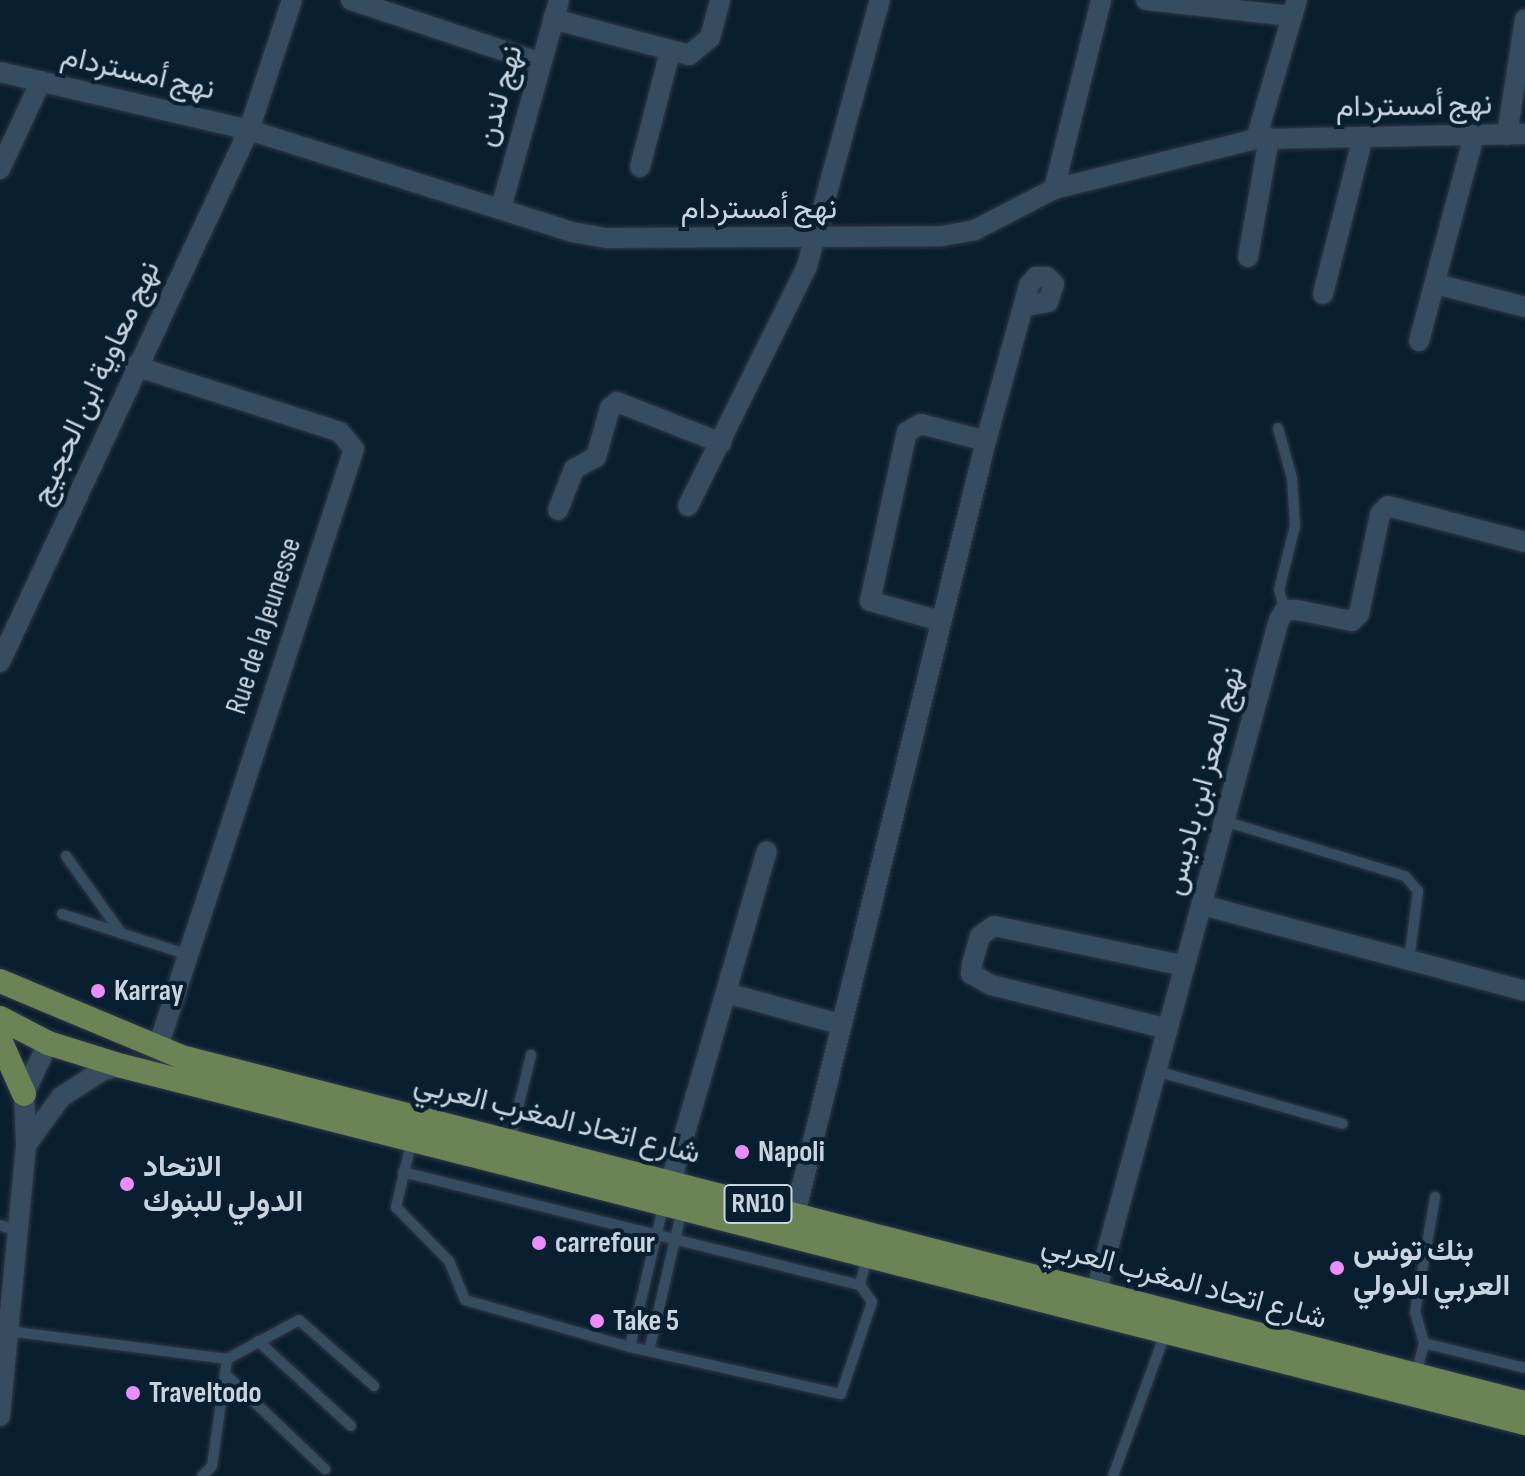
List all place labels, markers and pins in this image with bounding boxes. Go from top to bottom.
place label: Karray [114,973,183,1009]
marker: Karray [89,982,107,1000]
place label: Napoli [758,1134,825,1170]
marker: Napoli [733,1143,751,1161]
place label: الاتحاد الدولي للبنوك [143,1149,303,1220]
marker: الاتحاد الدولي للبنوك [118,1175,136,1193]
place label: carrefour [555,1225,655,1261]
place label: بنك تونس العربي الدولي [1353,1233,1510,1304]
marker: carrefour [530,1234,548,1252]
marker: بنك تونس العربي الدولي [1328,1259,1346,1277]
place label: Take 5 [613,1303,679,1339]
marker: Take 5 [588,1312,606,1330]
place label: Traveltodo [149,1375,261,1411]
marker: Traveltodo [124,1384,142,1402]

